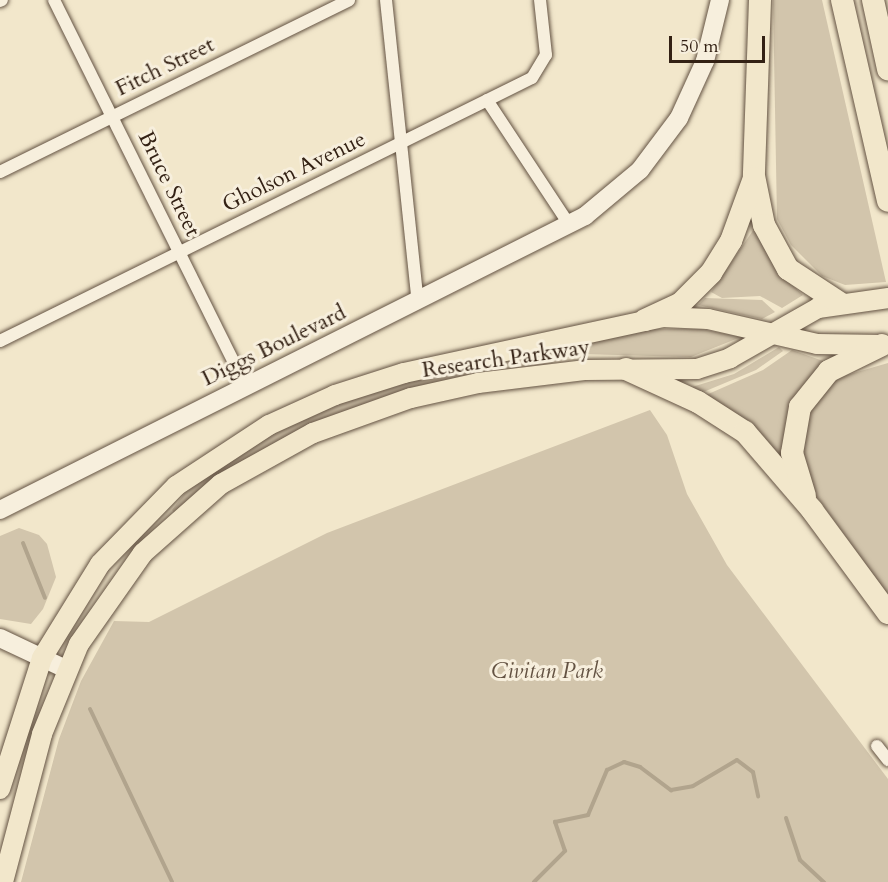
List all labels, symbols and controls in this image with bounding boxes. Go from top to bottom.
scale bar [672,24,768,62]
street label: Fitch Street [111,32,219,102]
text: 50 m [680,34,719,59]
street label: Gholson Avenue [218,126,370,218]
street label: Bruce Street [132,127,206,241]
street label: Diggs Boulevard [198,300,350,392]
street label: Research Parkway [420,334,592,384]
park label: Civitan Park [491,659,603,685]

